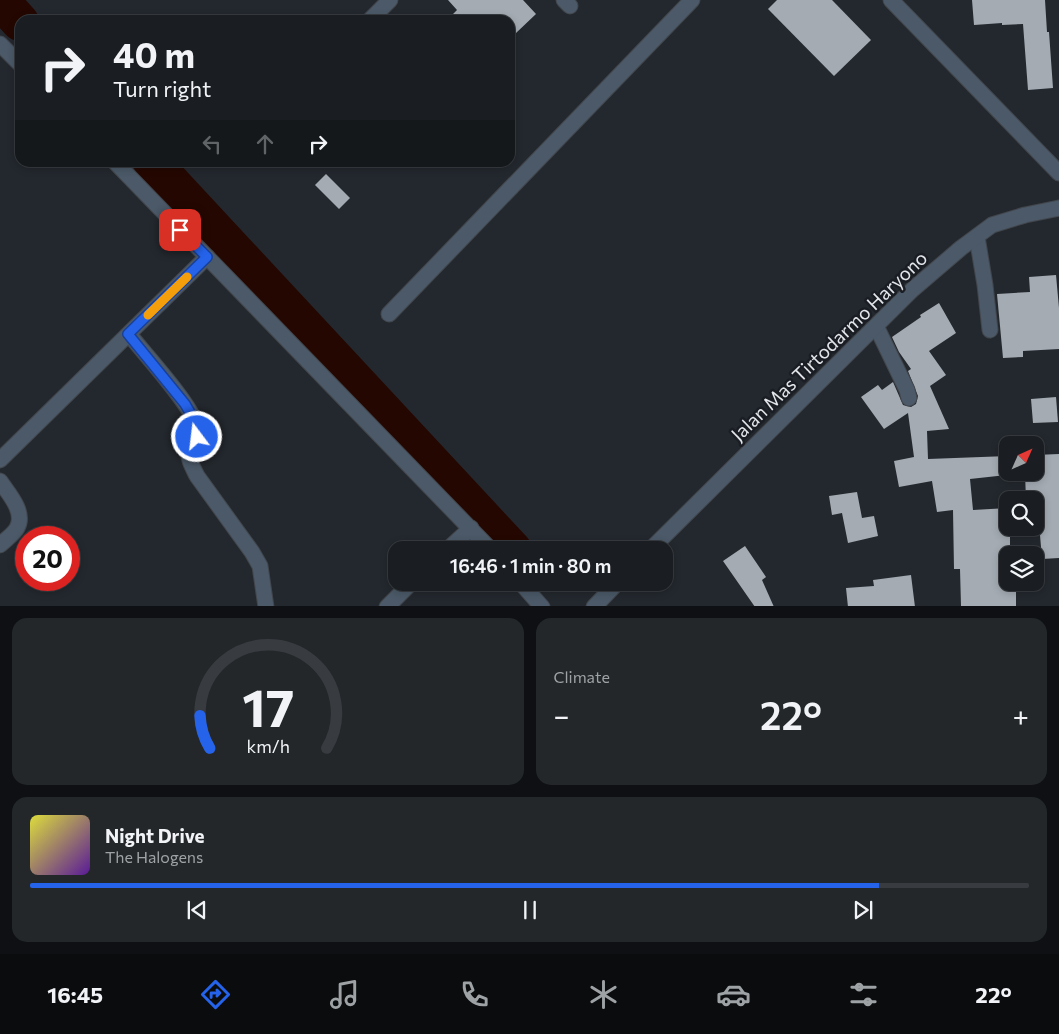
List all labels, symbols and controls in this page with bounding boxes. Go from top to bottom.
text: 40 m [113,32,195,75]
icon: right [30,35,95,100]
text: Turn right [113,75,211,102]
icon: left [198,130,226,158]
icon: ahead [251,130,279,158]
icon: right [304,130,332,158]
pin [159,209,201,251]
icon: arrive [166,216,194,244]
street label: Jalan Mas Tirtodarmo Haryono [726,246,931,445]
position arrow [170,410,222,462]
north arrow [999,436,1044,481]
map controls [999,436,1044,591]
button: search [999,491,1044,536]
speed limit sign: 20 [15,526,80,591]
button: layers [999,546,1044,591]
text: 16:46 · 1 min · 80 m [450,554,611,577]
text: Climate [554,667,610,686]
text: 17 [242,674,294,738]
text: 22° [760,691,822,738]
text: − [554,698,569,732]
text: + [1013,698,1029,732]
text: km/h [246,735,289,757]
text: Night Drive [105,824,205,847]
text: The Halogens [105,847,203,866]
icon: previous [183,896,211,924]
icon: pause [516,896,544,924]
icon: next [849,896,877,924]
icon: directions [198,977,233,1012]
icon: music [327,977,362,1012]
icon: phone [457,977,492,1012]
icon: climate [586,977,621,1012]
icon: car [716,977,751,1012]
icon: filters [846,977,881,1012]
text: 16:45 [47,981,103,1008]
text: 22° [975,981,1012,1008]

